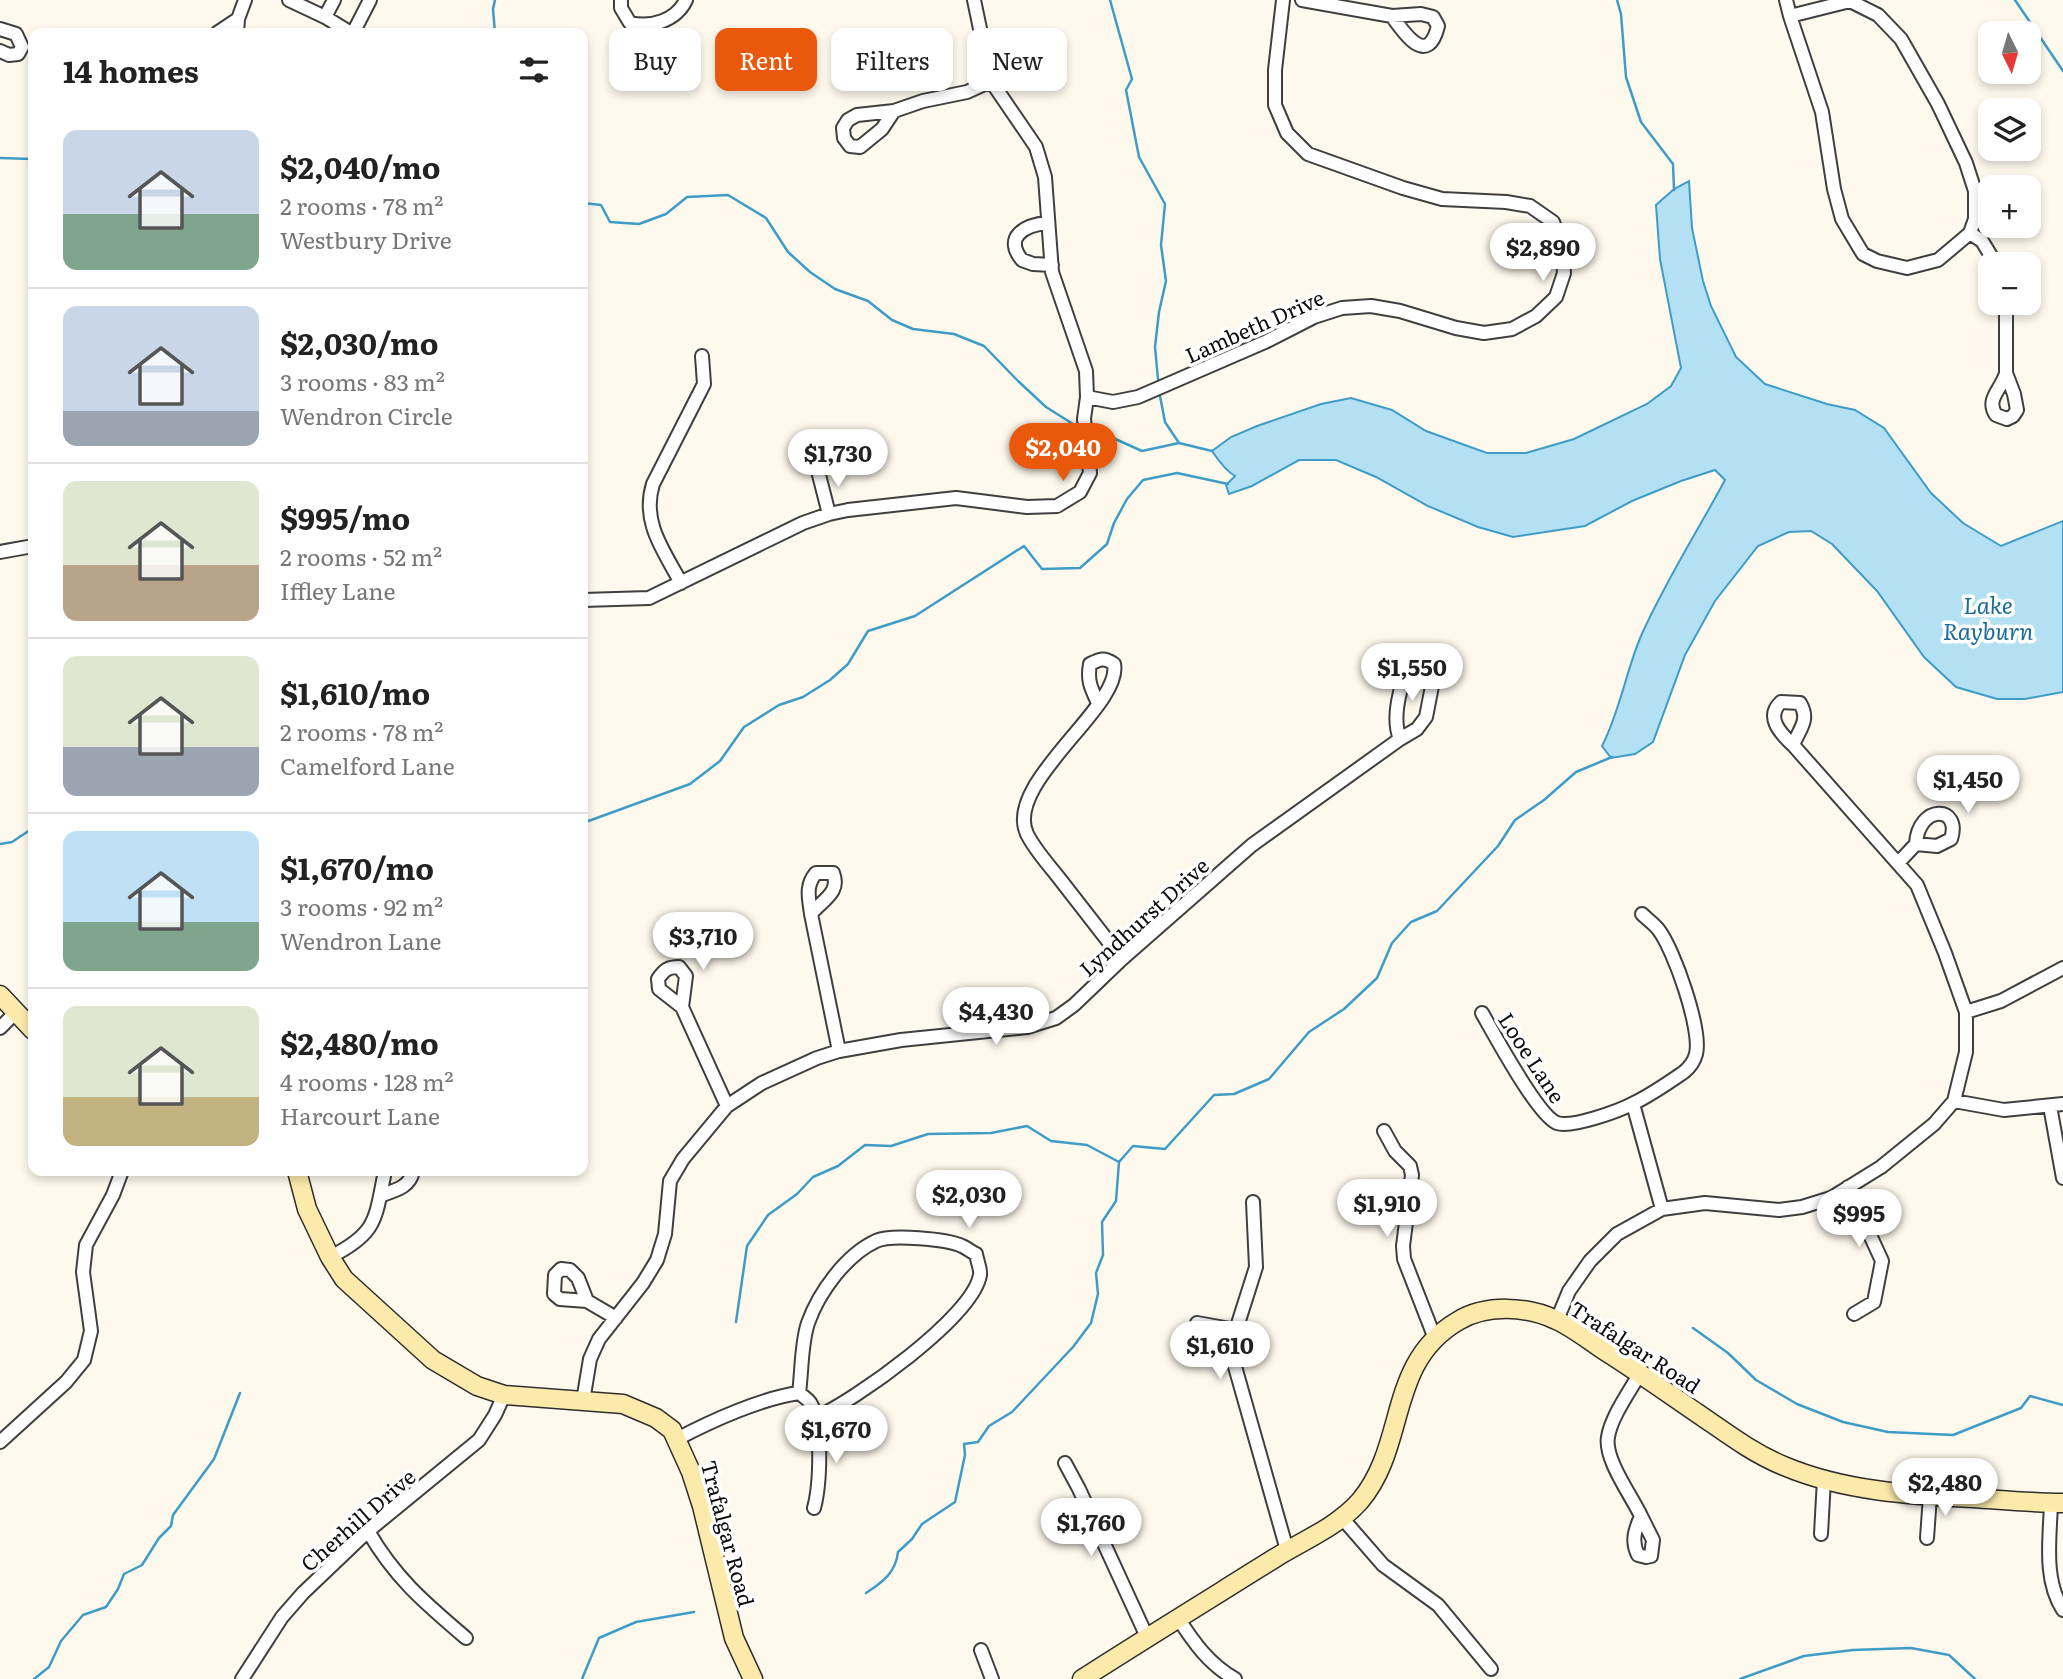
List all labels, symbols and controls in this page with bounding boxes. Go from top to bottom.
north arrow [1978,21,2040,84]
map controls [1978,21,2041,315]
chip: Buy [609,28,701,91]
chip: Rent [715,28,817,91]
chip: Filters [831,28,953,91]
chip: New [967,28,1067,91]
text: 14 homes [63,48,199,92]
icon: filters [515,51,553,89]
button: layers [1978,98,2041,161]
text: $2,040/mo [280,144,440,188]
icon: home [119,158,203,242]
button: + [1978,175,2041,238]
text: 2 rooms · 78 m² [280,188,443,222]
text: Westbury Drive [280,222,452,256]
pin: $2,890 [1486,224,1600,283]
text: $2,890 [1506,229,1580,263]
button: − [1978,252,2041,315]
street label: Lambeth Drive [1179,280,1329,370]
text: $2,030/mo [280,320,439,364]
icon: home [119,334,203,418]
text: 3 rooms · 83 m² [280,364,445,398]
text: Wendron Circle [280,398,453,432]
pin: $2,040 [1006,424,1120,483]
text: $2,040 [1025,429,1101,463]
pin: $1,730 [781,430,895,489]
text: $1,730 [804,435,872,469]
text: $995/mo [280,495,410,539]
icon: home [119,509,203,593]
text: 2 rooms · 52 m² [280,539,442,573]
text: Iffley Lane [280,573,395,607]
water label: Lake Rayburn [1943,587,2034,647]
pin: $1,550 [1355,644,1469,703]
text: $1,550 [1377,649,1447,683]
text: $1,610/mo [280,670,430,714]
icon: home [119,684,203,768]
text: 2 rooms · 78 m² [280,714,443,748]
text: Camelford Lane [280,748,455,782]
pin: $1,450 [1911,756,2025,815]
text: $1,450 [1933,761,2003,795]
text: $1,670/mo [280,845,434,889]
street label: Lyndhurst Drive [1072,849,1215,983]
icon: home [119,859,203,943]
text: 3 rooms · 92 m² [280,889,443,923]
pin: $3,710 [646,912,760,972]
text: $3,710 [669,918,737,952]
text: Wendron Lane [280,923,441,957]
pin: $4,430 [939,988,1053,1047]
text: $4,430 [958,993,1034,1027]
street label: Looe Lane [1492,1006,1574,1108]
text: $2,480/mo [280,1020,439,1064]
icon: home [119,1034,203,1118]
text: 4 rooms · 128 m² [280,1064,454,1098]
text: Harcourt Lane [280,1098,440,1132]
pin: $2,030 [912,1170,1026,1230]
text: $2,030 [932,1176,1006,1210]
pin: $1,910 [1330,1180,1444,1239]
text: $1,910 [1353,1185,1421,1219]
pin: $995 [1818,1190,1900,1249]
text: $995 [1833,1195,1885,1229]
street label: Trafalgar Road [1565,1292,1708,1400]
pin: $1,610 [1163,1322,1277,1381]
text: $1,610 [1186,1327,1254,1361]
pin: $1,670 [779,1406,893,1465]
text: $1,670 [801,1411,871,1445]
street label: Trafalgar Road [695,1456,763,1610]
pin: $2,480 [1888,1458,2002,1518]
street label: Cherhill Drive [293,1460,421,1578]
text: $2,480 [1908,1464,1982,1498]
pin: $1,760 [1034,1498,1148,1558]
text: $1,760 [1057,1504,1125,1538]

